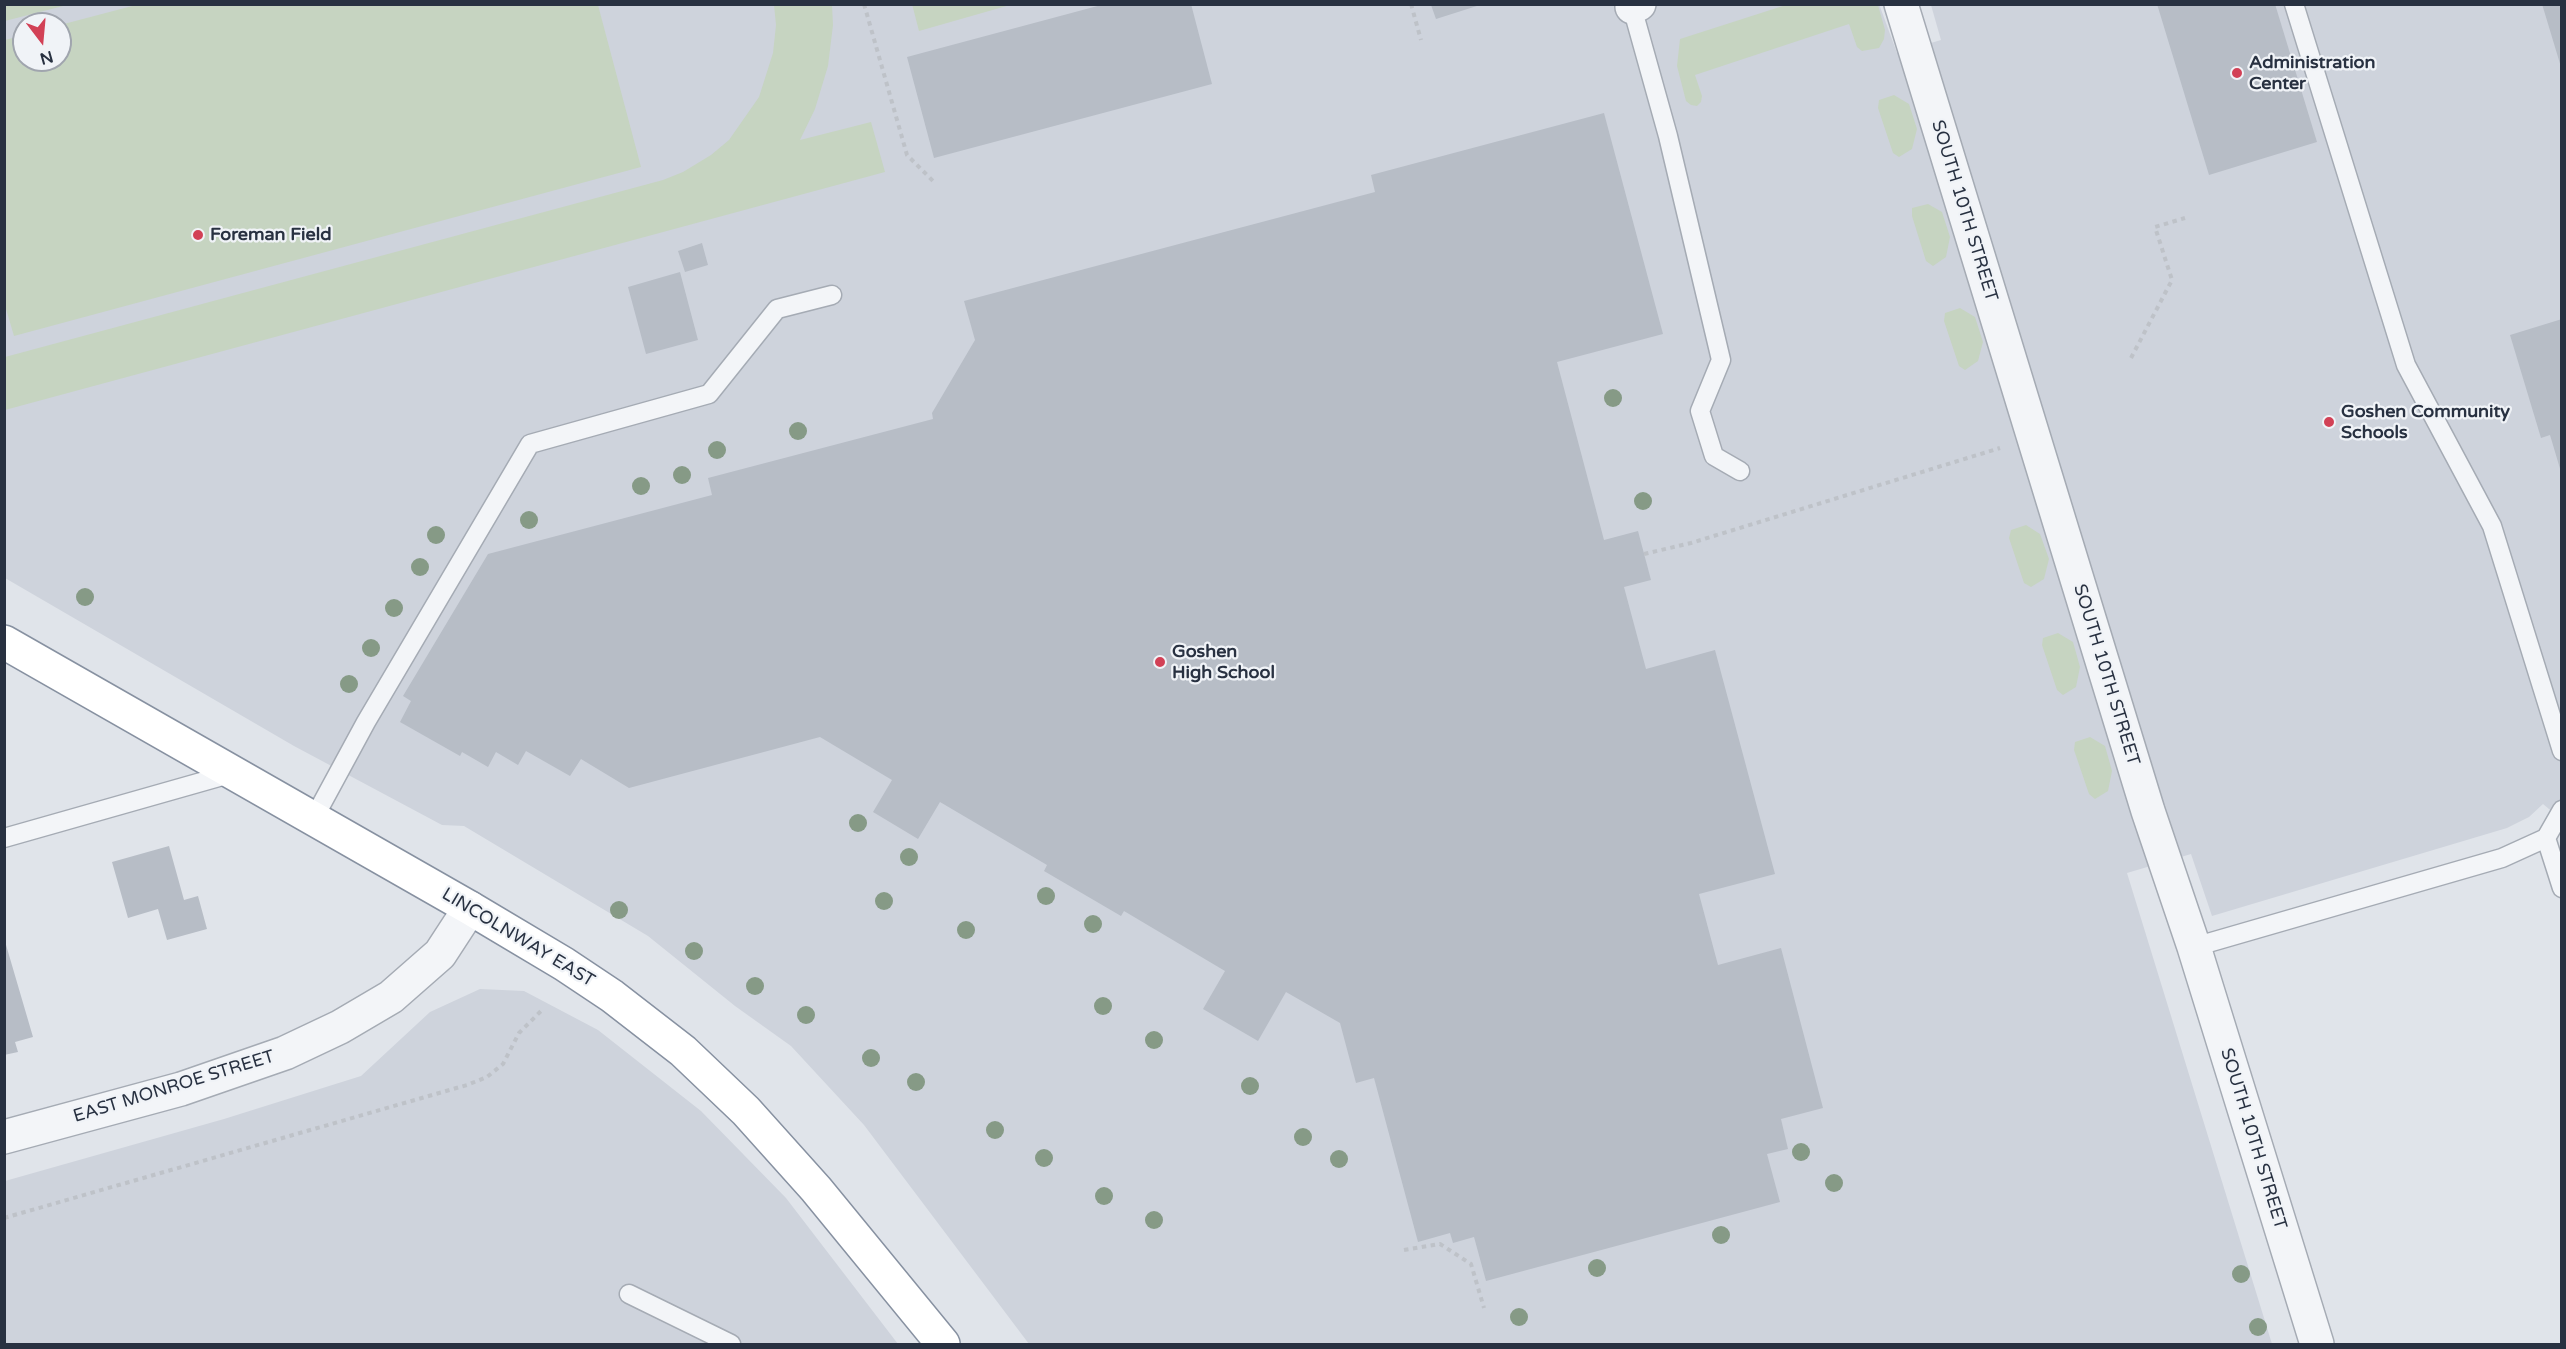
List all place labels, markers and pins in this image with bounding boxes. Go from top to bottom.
place label: Administration Center [2249,52,2376,94]
marker: Administration Center [2230,66,2244,80]
place label: Foreman Field [210,224,332,246]
marker: Foreman Field [191,228,205,242]
place label: Goshen Community Schools [2341,401,2510,444]
marker: Goshen Community Schools [2322,415,2336,429]
place label: Goshen High School [1172,641,1275,684]
marker: Goshen High School [1153,655,1167,669]

